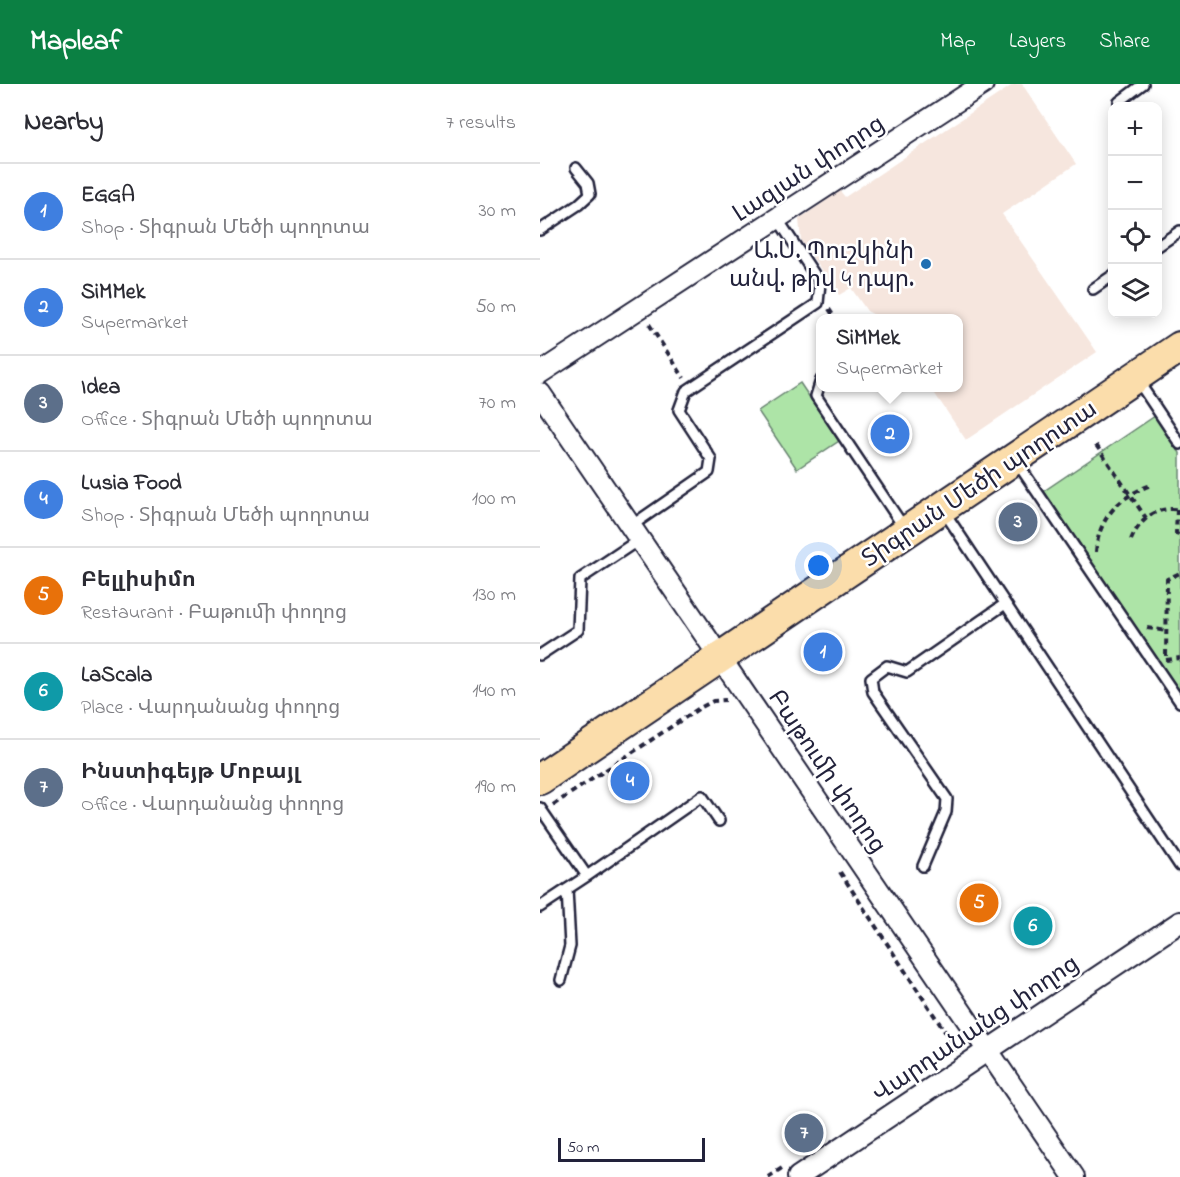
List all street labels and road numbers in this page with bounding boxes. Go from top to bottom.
street label: Լազյան փողոց [726,108,892,232]
street label: Տիգրան Մեծի պողոտա [856,393,1105,577]
street label: Բաթումի փողոց [758,683,894,861]
street label: Վարդանանց փողոց [866,948,1087,1113]

